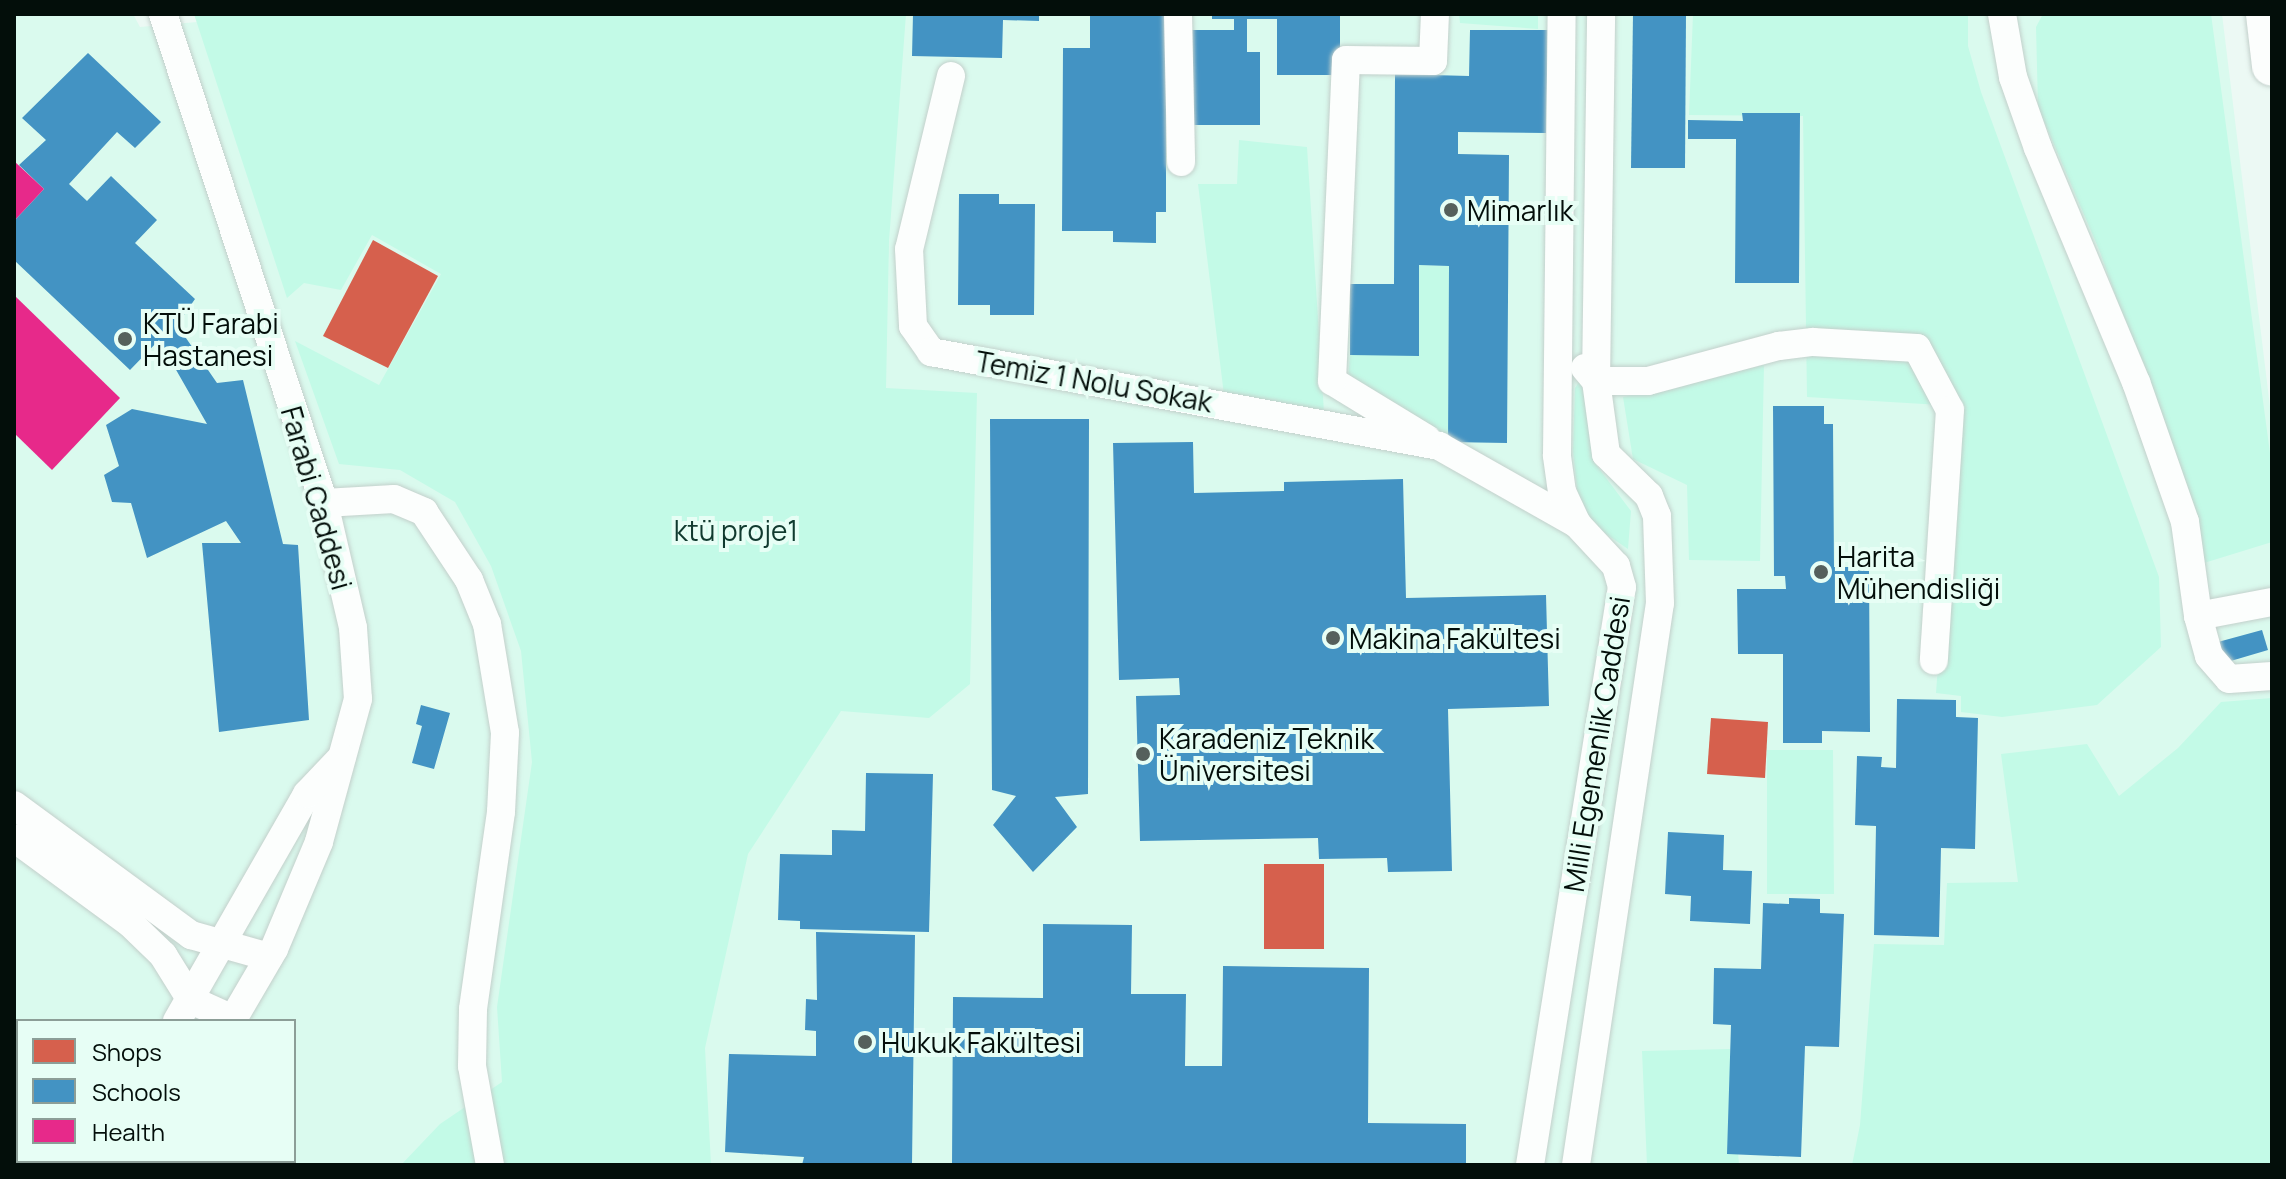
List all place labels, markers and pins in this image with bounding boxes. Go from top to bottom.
place label: Mimarlık [1467,193,1573,227]
marker: Mimarlık [1442,201,1460,219]
place label: KTÜ Farabi Hastanesi [143,306,279,372]
marker: KTÜ Farabi Hastanesi [114,328,136,350]
place label: Harita Mühendisliği [1837,539,2000,605]
marker: Harita Mühendisliği [1812,563,1830,581]
place label: Makina Fakültesi [1349,621,1561,655]
marker: Makina Fakültesi [1324,629,1342,647]
place label: Karadeniz Teknik Üniversitesi [1159,721,1374,787]
marker: Karadeniz Teknik Üniversitesi [1134,745,1152,763]
place label: Hukuk Fakültesi [881,1025,1081,1059]
marker: Hukuk Fakültesi [856,1033,874,1051]

